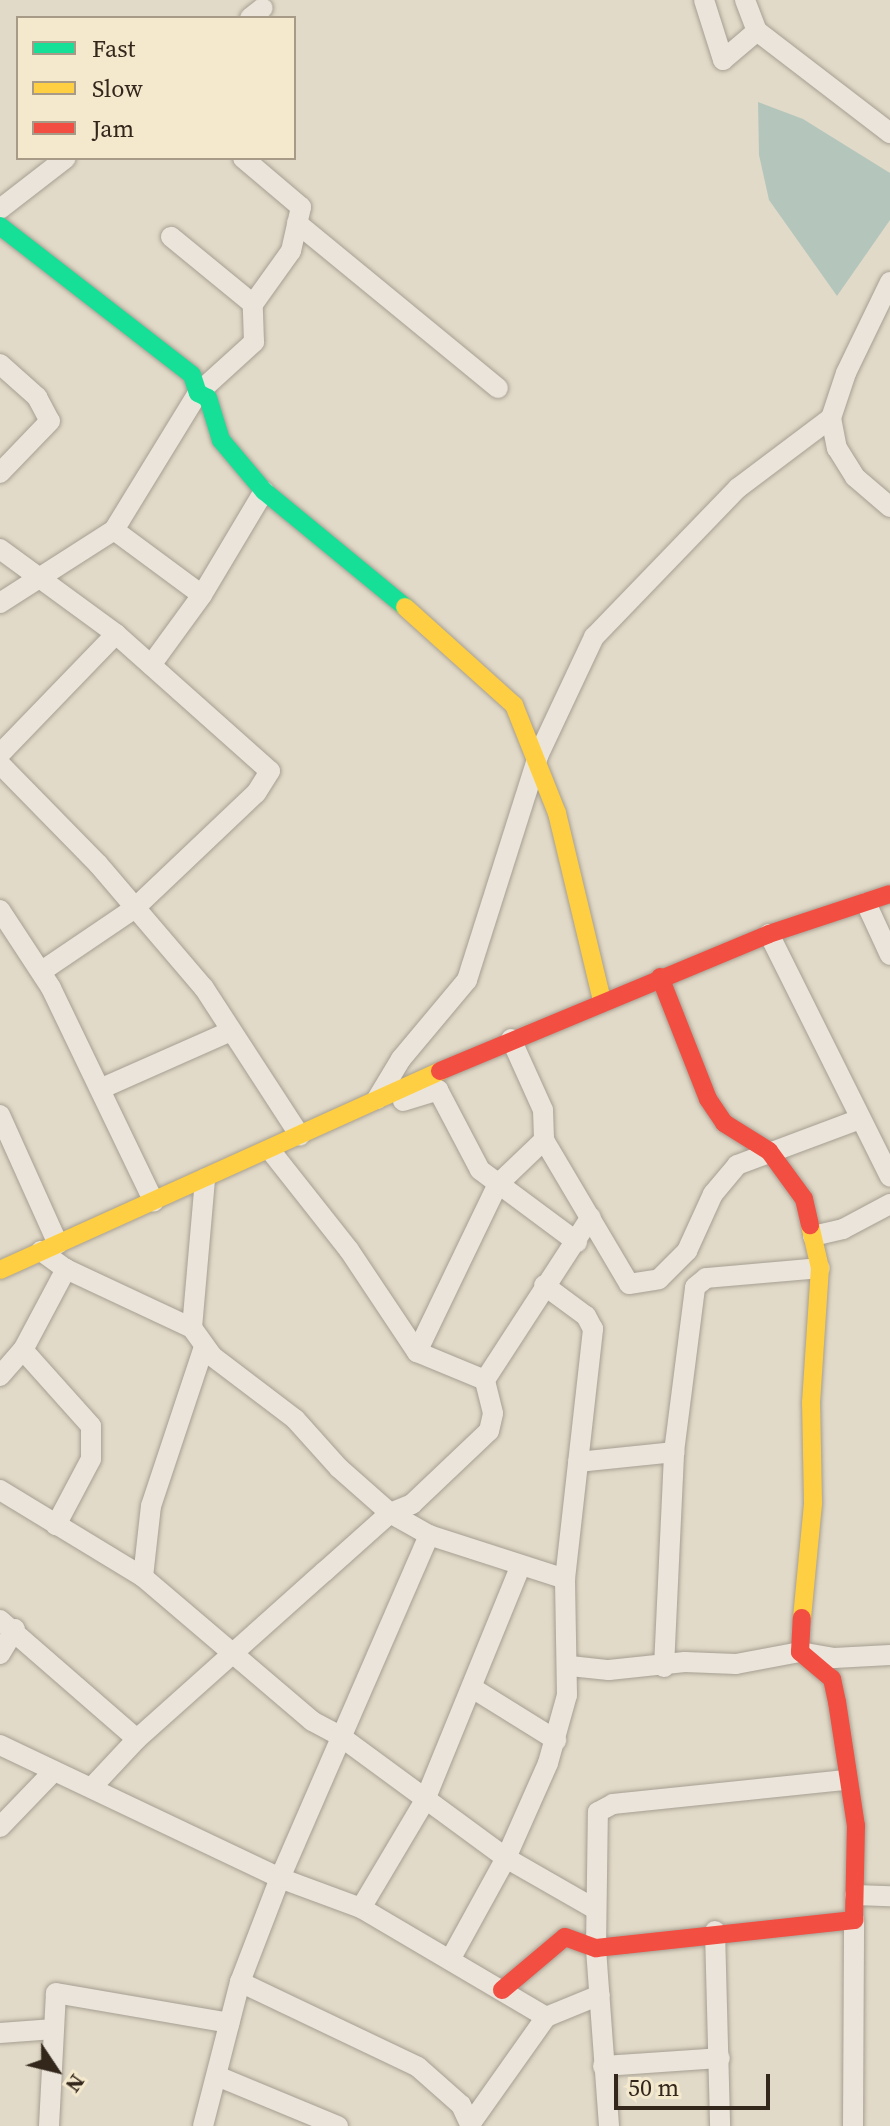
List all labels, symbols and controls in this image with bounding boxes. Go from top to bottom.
legend [16,16,296,160]
text: Fast [92,32,135,65]
text: Slow [92,72,143,105]
text: Jam [92,112,134,145]
north arrow [16,2030,96,2110]
scale bar [618,2058,774,2108]
text: N [59,2069,93,2099]
text: 50 m [628,2071,679,2104]

